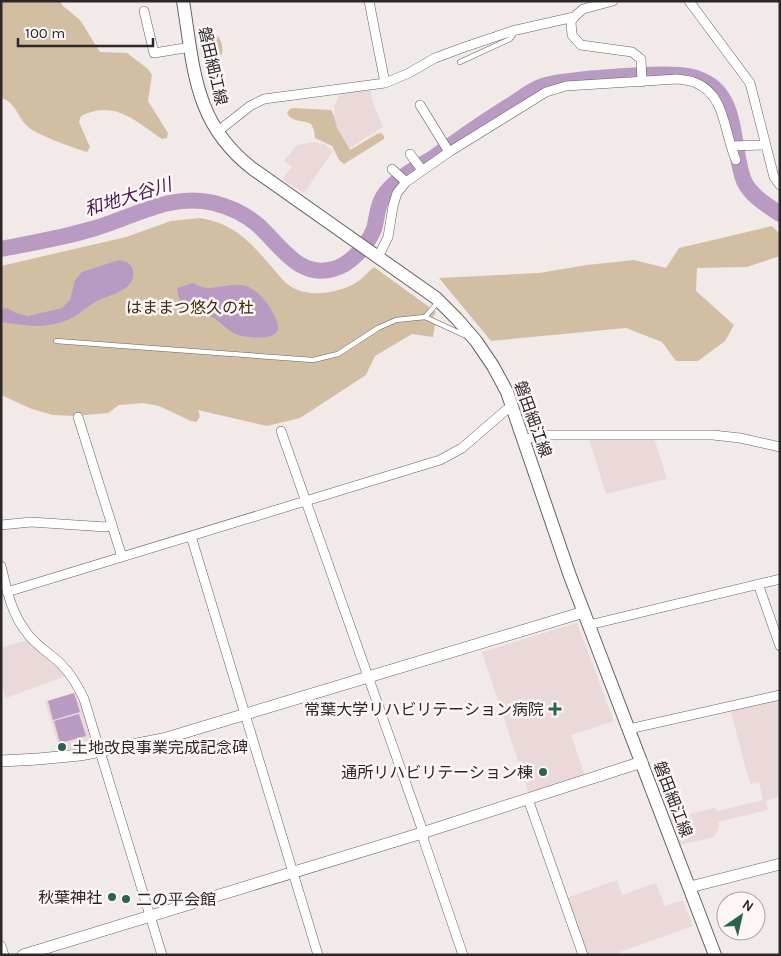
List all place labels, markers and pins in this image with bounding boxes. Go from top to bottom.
place label: 常葉大学リハビリテーション病院 [304,700,544,719]
marker: 常葉大学リハビリテーション病院 [548,702,562,716]
place label: 土地改良事業完成記念碑 [72,738,248,757]
marker: 土地改良事業完成記念碑 [56,741,68,753]
place label: 通所リハビリテーション棟 [341,763,533,782]
marker: 通所リハビリテーション棟 [537,766,549,778]
place label: 秋葉神社 [38,888,102,907]
place label: 二の平会館 [136,890,216,909]
marker: 秋葉神社 [106,891,118,903]
marker: 二の平会館 [120,893,132,905]

